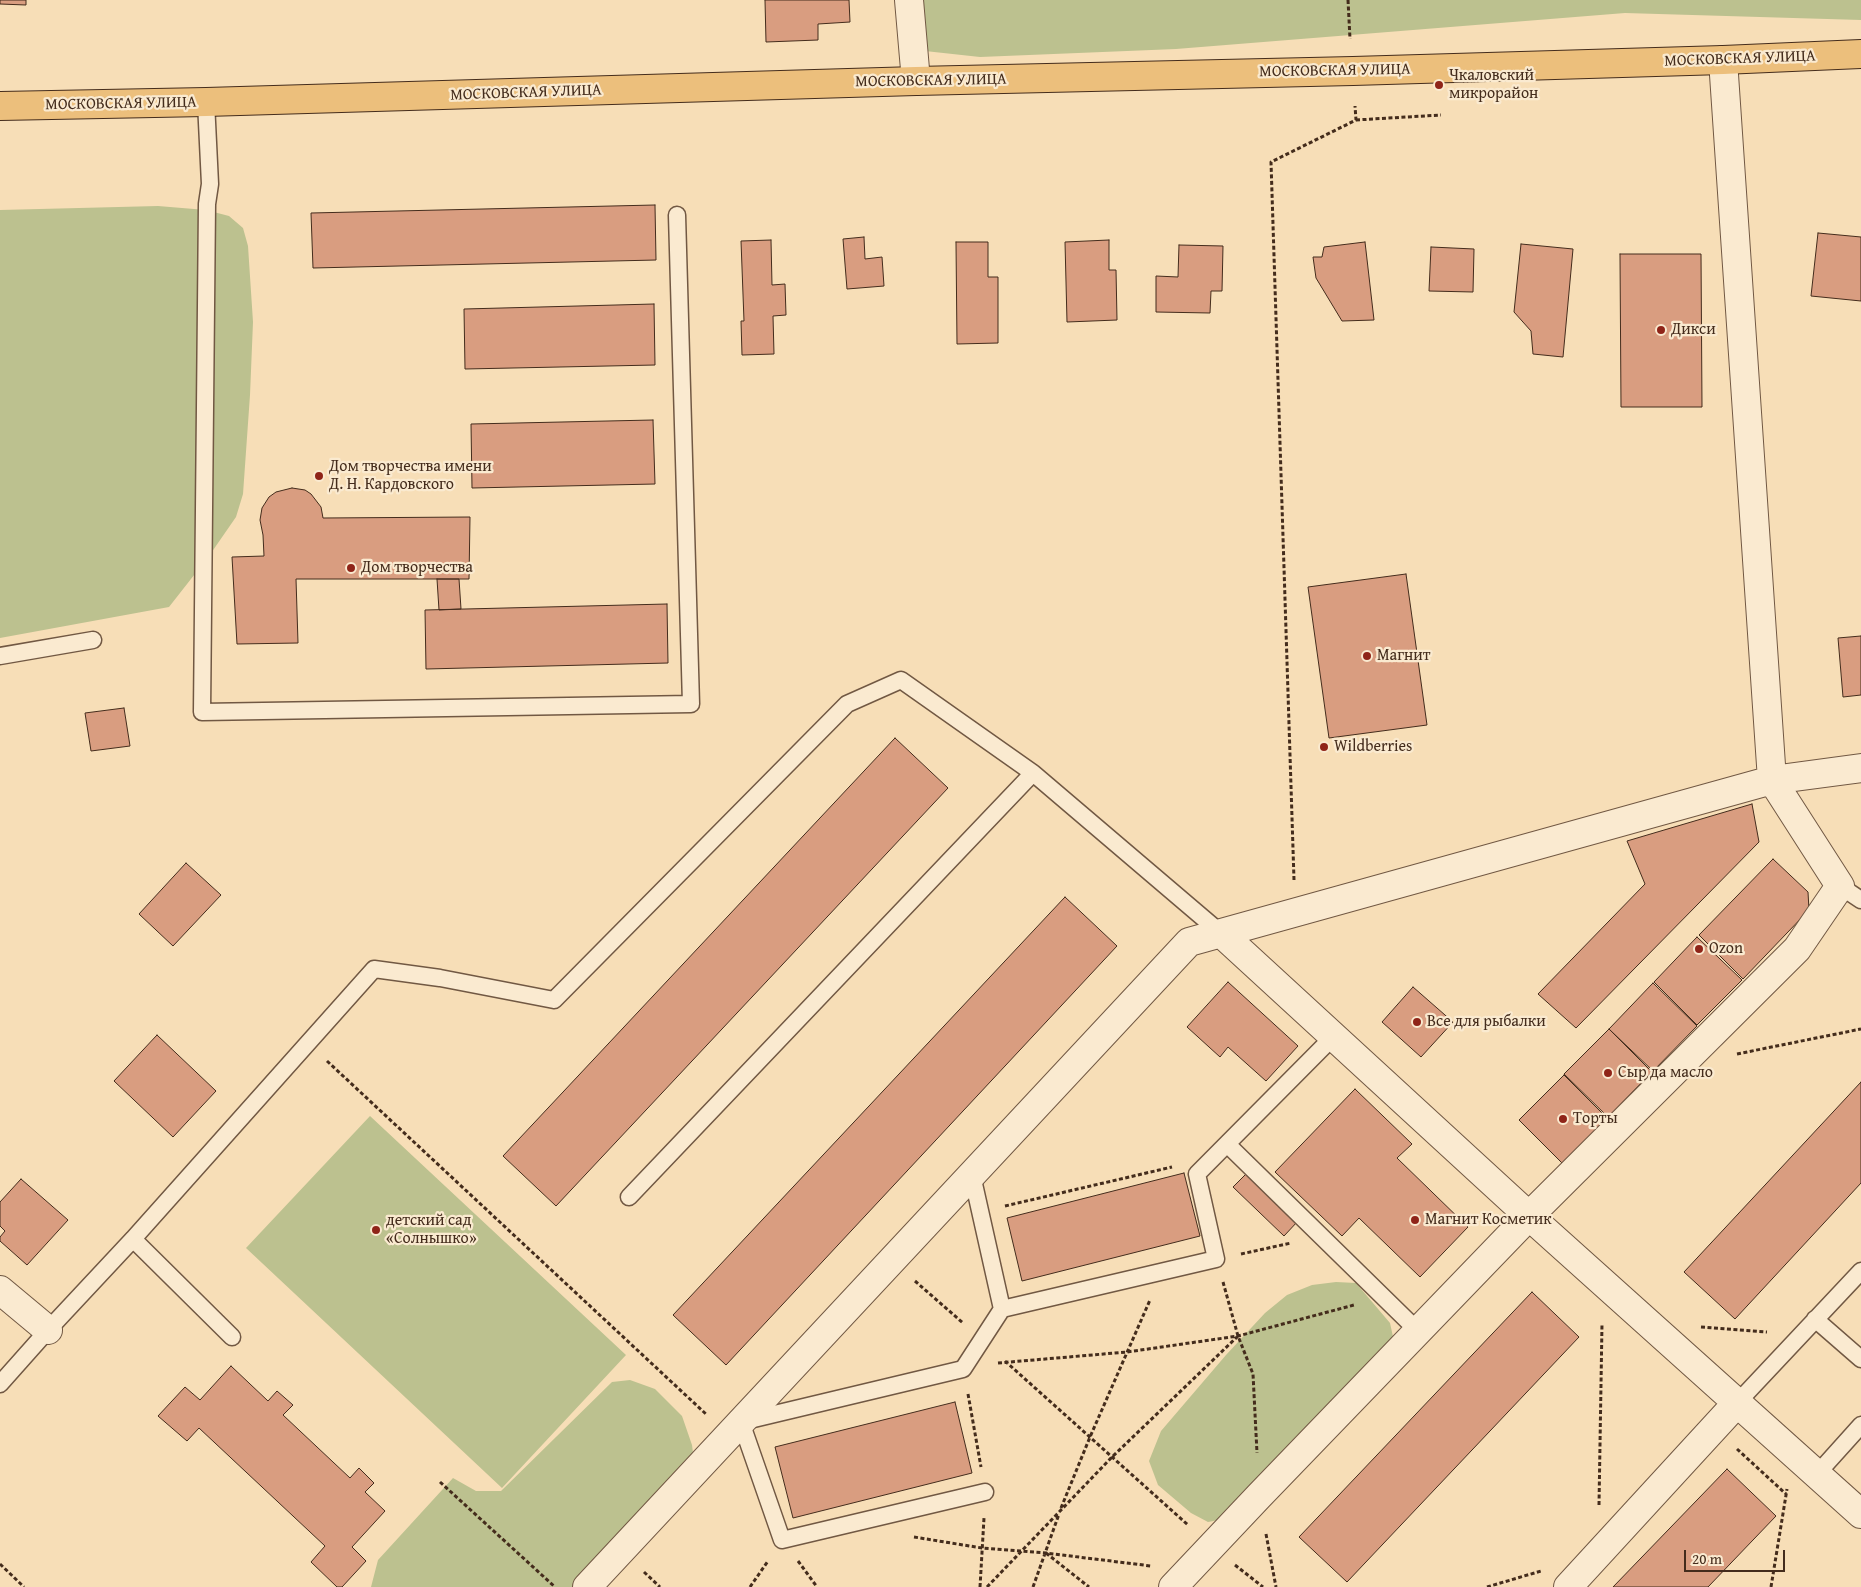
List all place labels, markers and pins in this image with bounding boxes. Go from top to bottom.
place label: Чкаловский микрорайон [1449,66,1538,104]
marker: Чкаловский микрорайон [1433,79,1445,91]
place label: Дикси [1671,320,1716,340]
marker: Дикси [1655,324,1667,336]
place label: Дом творчества имени Д. Н. Кардовского [329,457,492,495]
marker: Дом творчества имени Д. Н. Кардовского [313,470,325,482]
place label: Дом творчества [361,558,473,578]
marker: Дом творчества [345,562,357,574]
place label: Магнит [1377,646,1430,666]
marker: Магнит [1361,650,1373,662]
place label: Wildberries [1334,737,1412,757]
marker: Wildberries [1318,741,1330,753]
place label: Ozon [1709,939,1743,959]
marker: Ozon [1693,943,1705,955]
place label: Все для рыбалки [1427,1012,1546,1032]
marker: Все для рыбалки [1411,1016,1423,1028]
place label: Сыр да масло [1618,1063,1713,1083]
marker: Сыр да масло [1602,1067,1614,1079]
place label: Торты [1573,1109,1618,1129]
marker: Торты [1557,1113,1569,1125]
place label: Магнит Косметик [1425,1210,1552,1230]
place label: детский сад «Солнышко» [386,1211,477,1249]
marker: Магнит Косметик [1409,1214,1421,1226]
marker: детский сад «Солнышко» [370,1224,382,1236]

